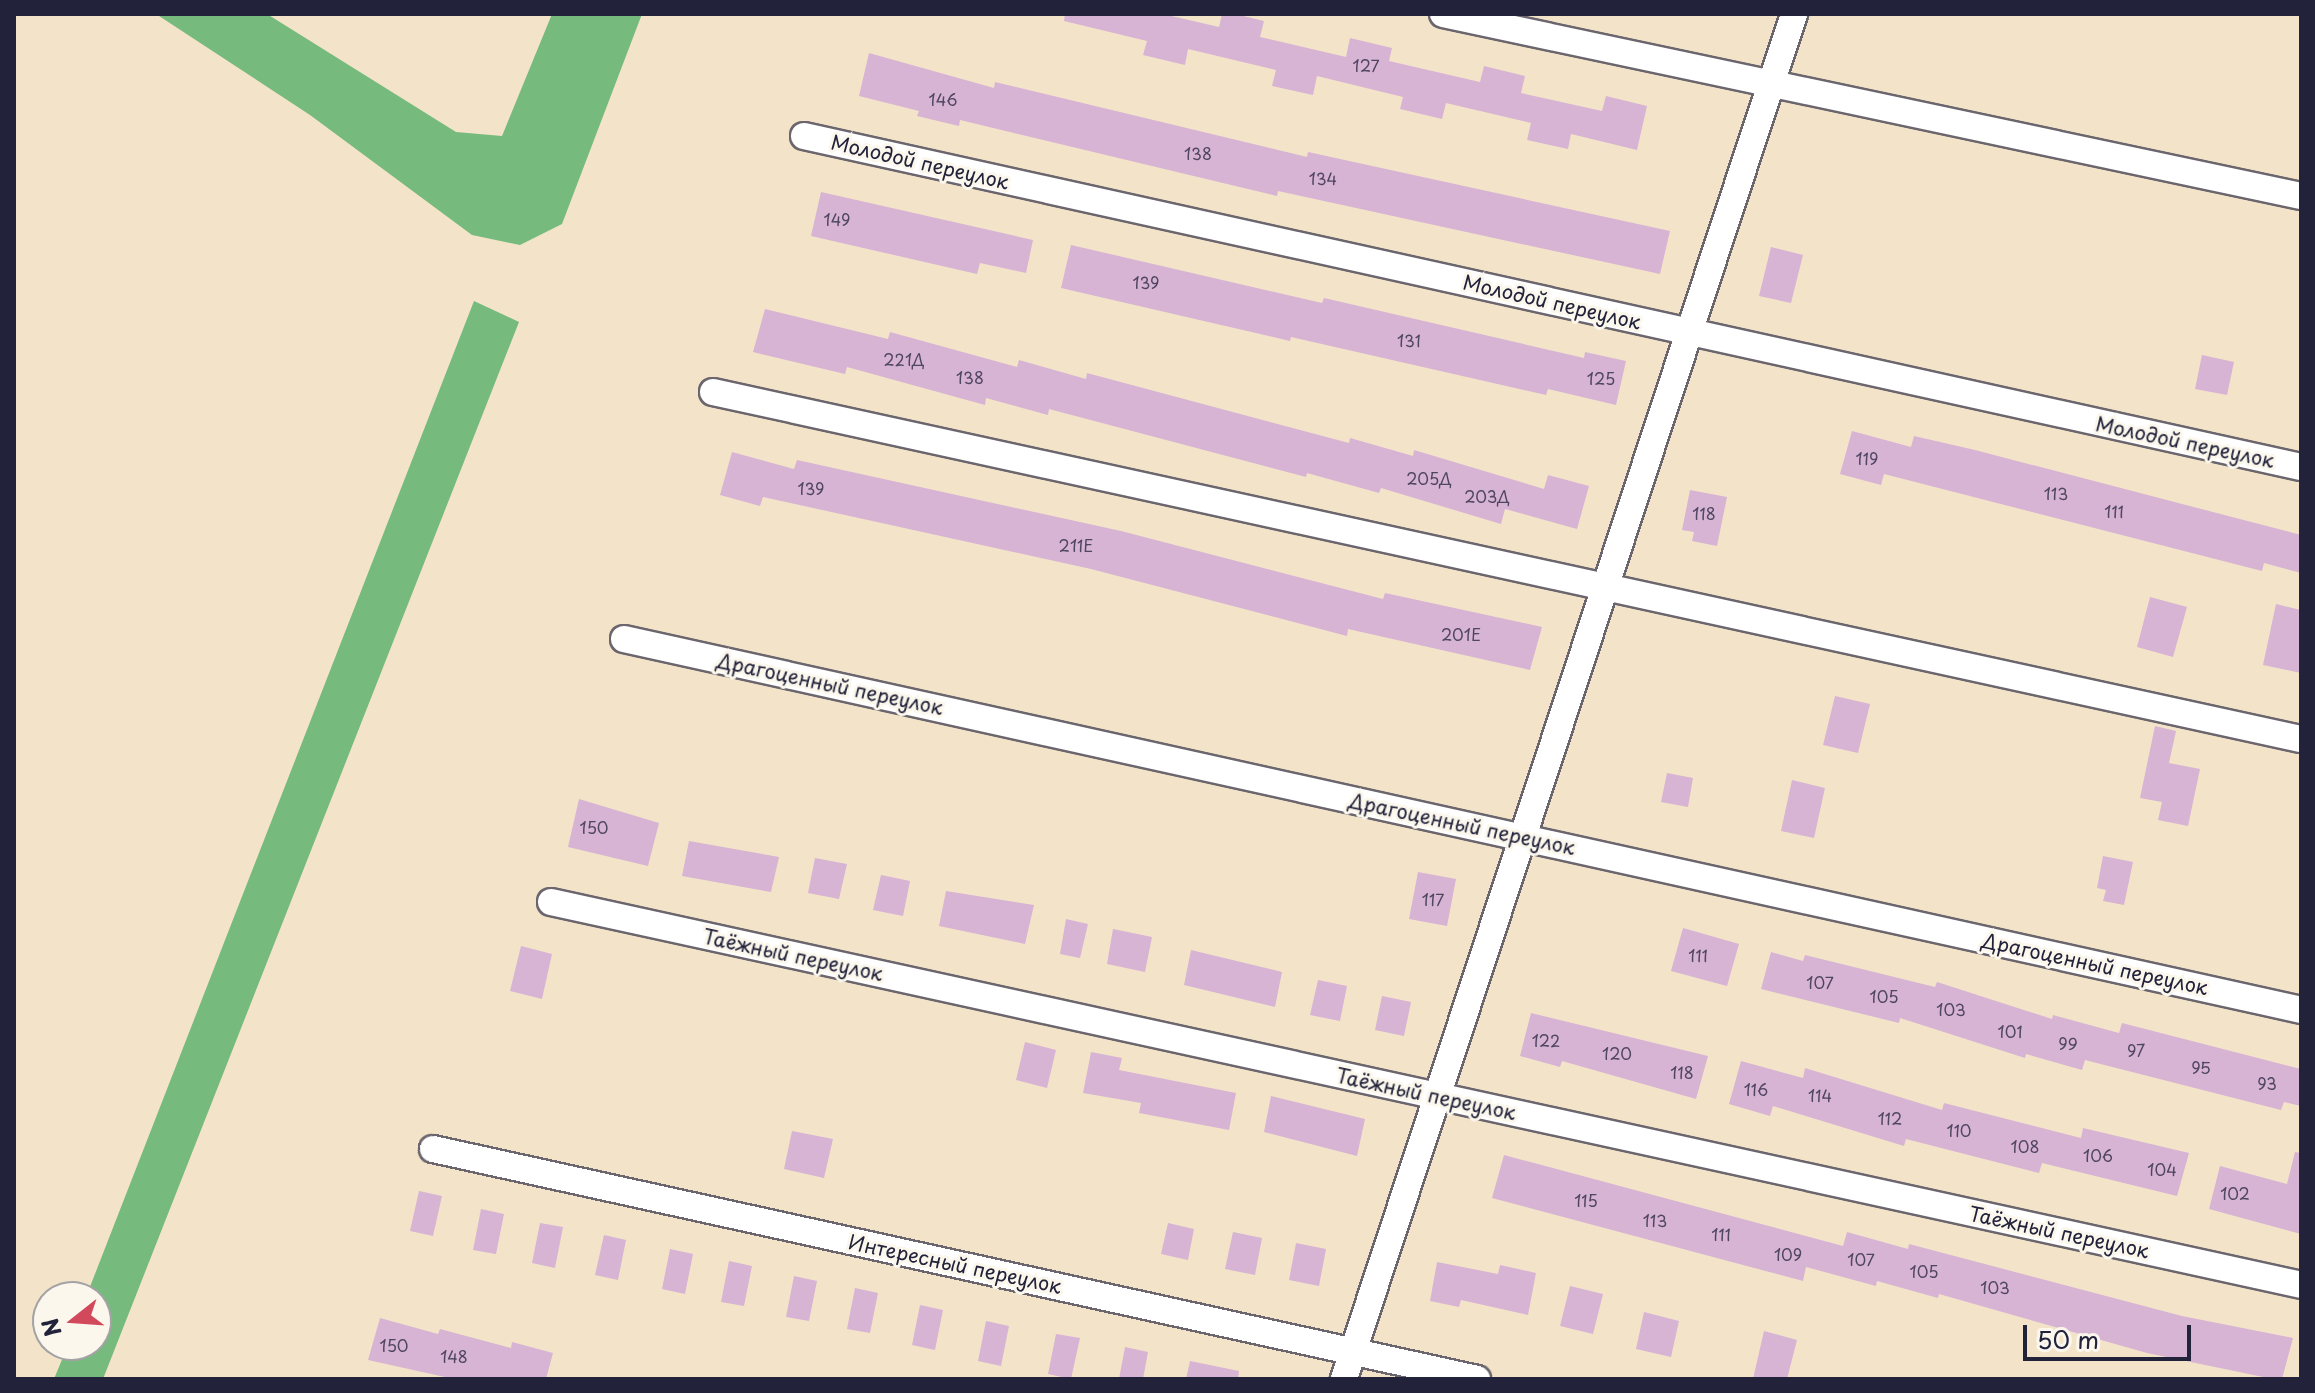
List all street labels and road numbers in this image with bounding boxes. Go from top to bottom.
street label: Молодой переулок [829,130,1011,194]
street label: Молодой переулок [1461,270,1643,334]
street label: Молодой переулок [2093,411,2277,473]
street label: Драгоценный переулок [715,648,945,720]
street label: Драгоценный переулок [1347,788,1577,860]
street label: Таёжный переулок [701,924,885,986]
street label: Драгоценный переулок [1980,928,2210,1000]
street label: Таёжный переулок [1334,1063,1518,1125]
street label: Таёжный переулок [1967,1201,2151,1263]
street label: Интересный переулок [846,1230,1064,1298]

